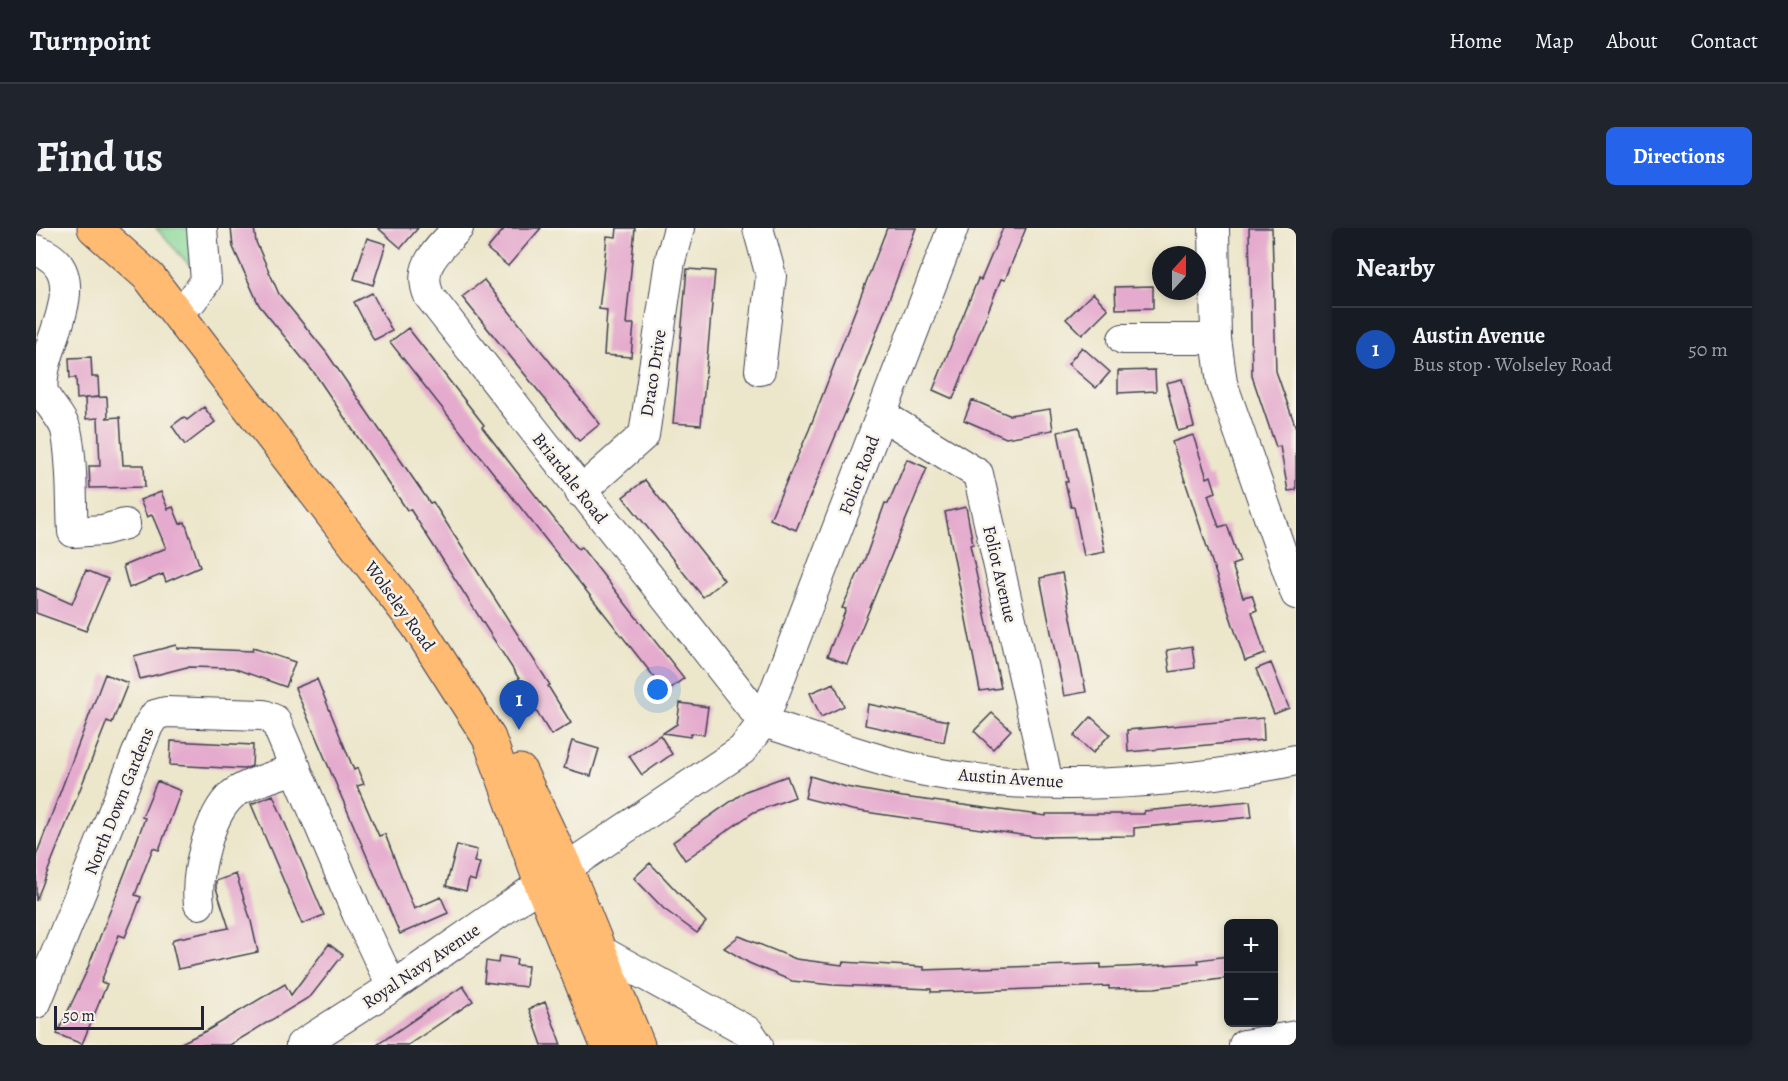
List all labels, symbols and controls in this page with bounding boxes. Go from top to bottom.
text: Turnpoint [30,22,151,60]
text: Home [1449,27,1502,55]
text: Map [1535,27,1573,55]
text: About [1606,27,1658,55]
text: Contact [1691,27,1758,55]
button: Directions [1606,127,1752,185]
text: Find us [36,128,163,185]
north arrow [1152,246,1206,300]
text: Nearby [1356,250,1435,285]
text: Austin Avenue [1413,321,1545,351]
street label: Draco Drive [634,328,672,418]
text: 1 [1372,336,1379,363]
text: 50 m [1688,336,1728,363]
text: Bus stop · Wolseley Road [1413,351,1612,378]
street label: Briardale Road [527,428,613,529]
street label: Foliot Road [833,432,885,518]
street label: Foliot Avenue [977,523,1023,625]
street label: Wolseley Road [359,555,441,656]
your location [643,675,672,704]
pin: 1 [500,680,538,730]
street label: North Down Gardens [79,724,159,878]
street label: Austin Avenue [957,762,1064,794]
street label: Royal Navy Avenue [357,918,485,1014]
map controls [1224,919,1278,1027]
button: + [1224,919,1278,973]
button: − [1224,973,1278,1027]
scale bar [54,1003,204,1030]
text: 50 m [63,1005,95,1027]

